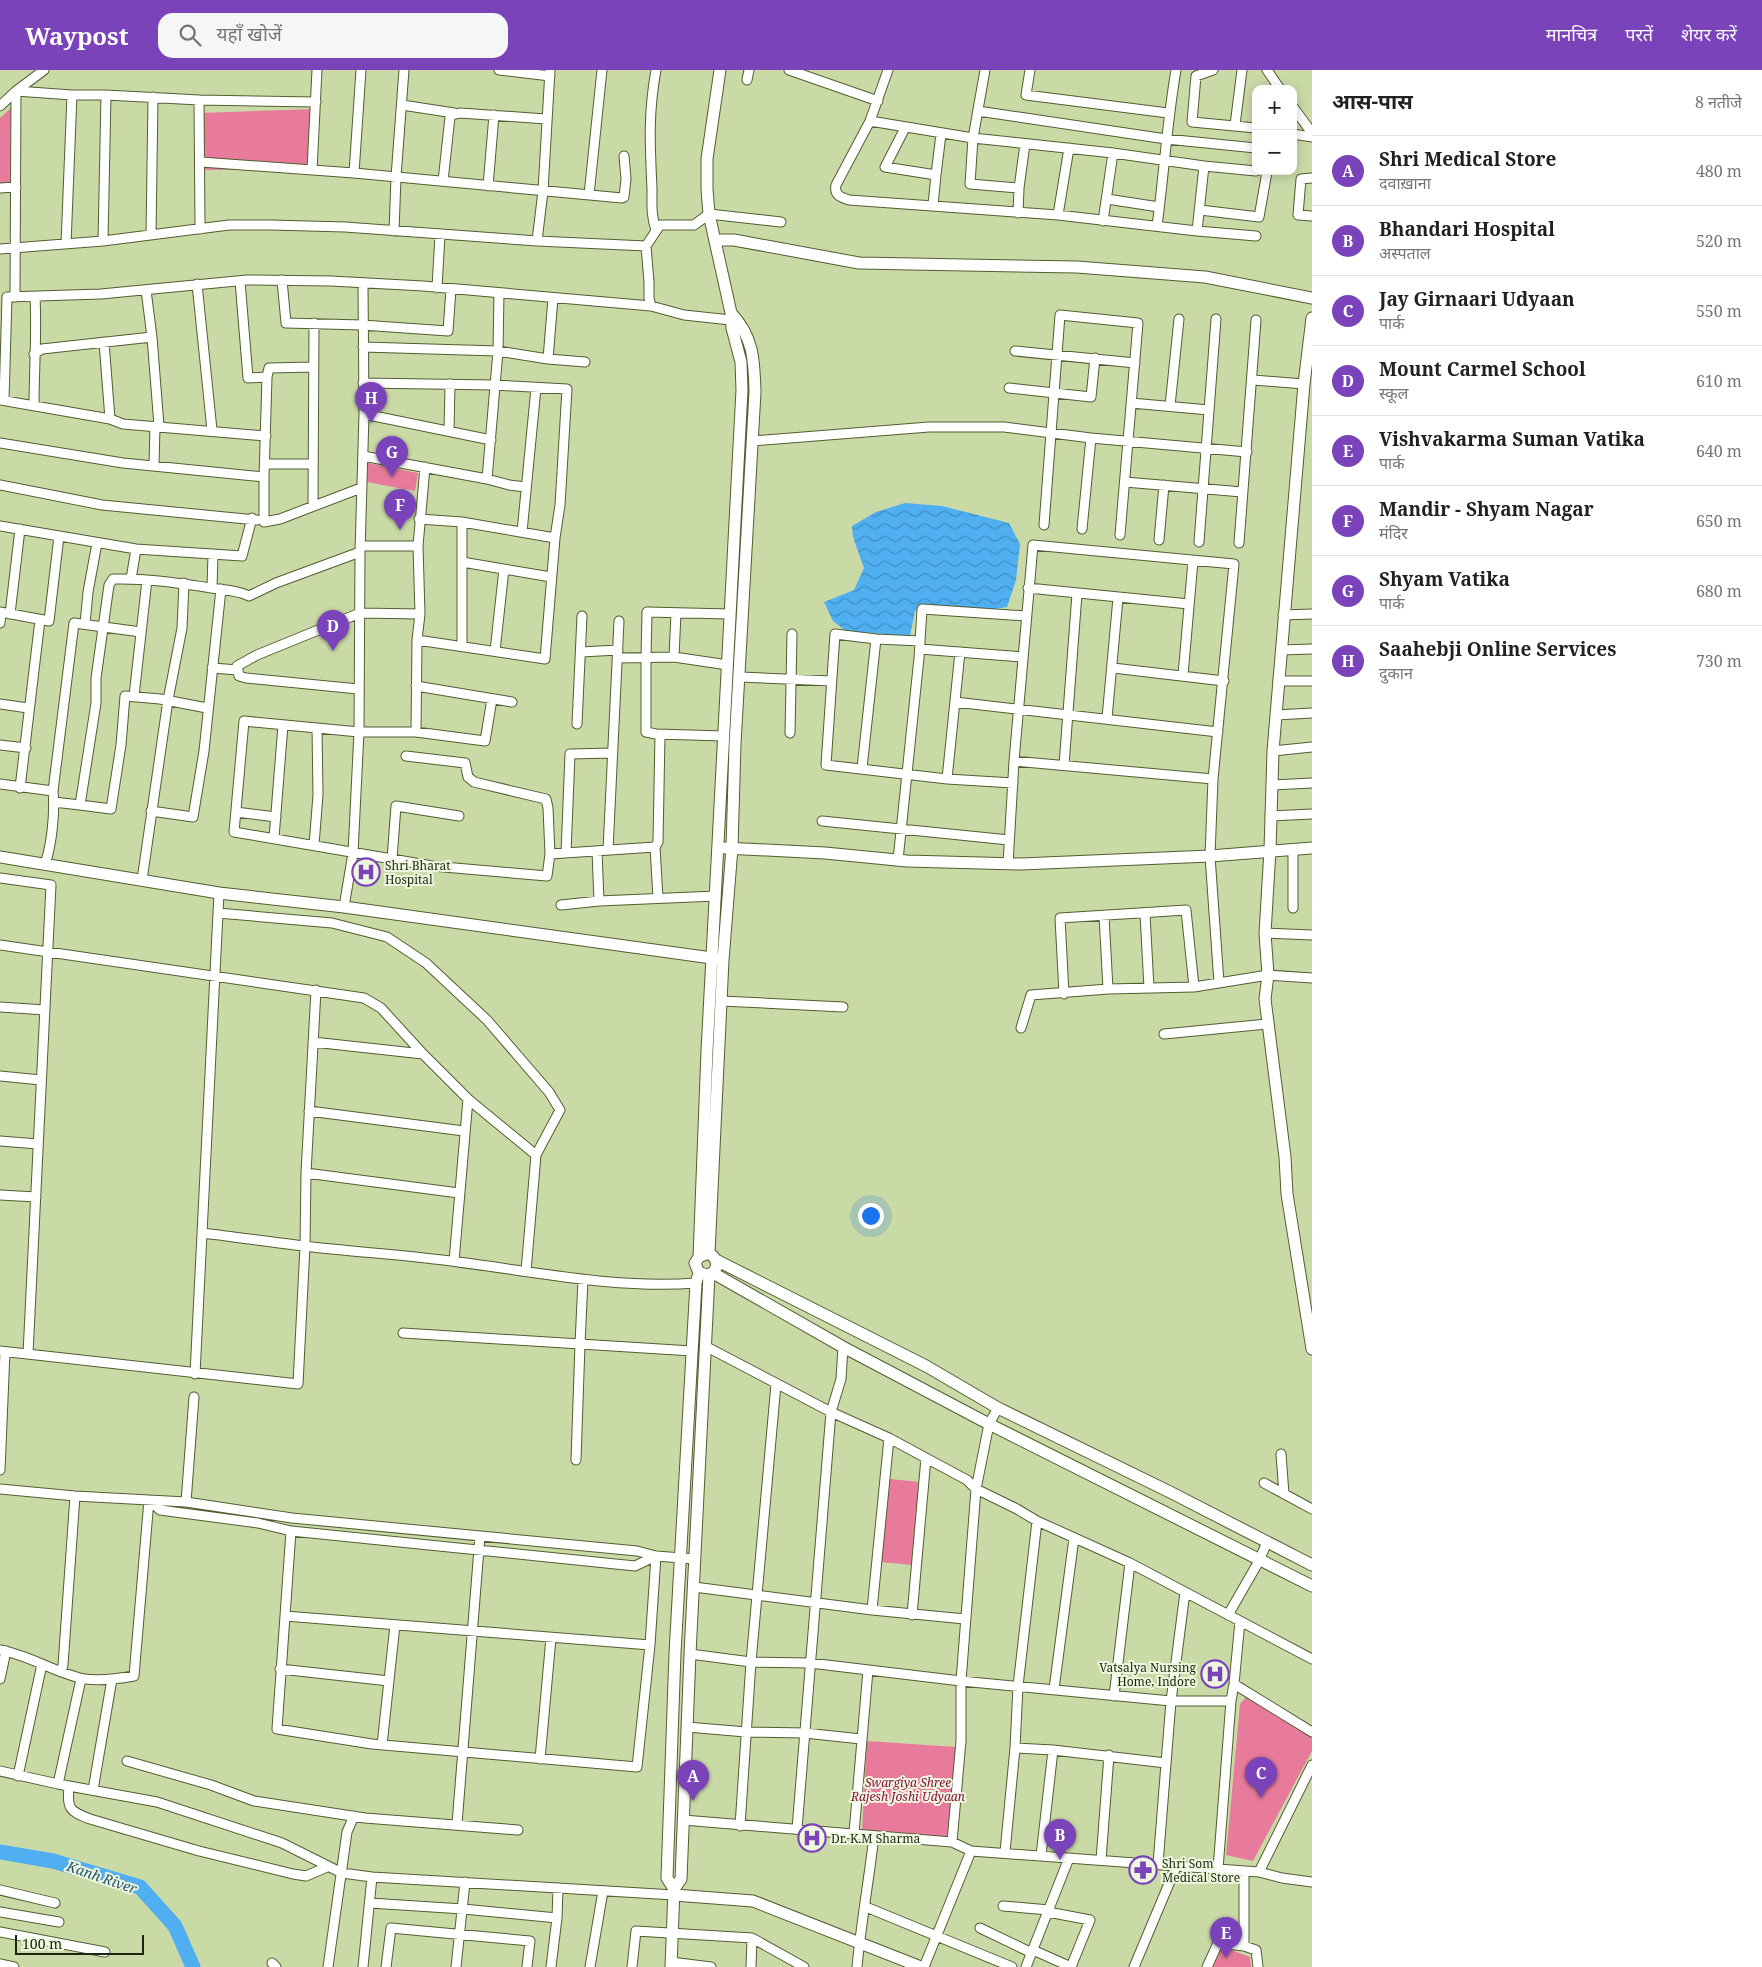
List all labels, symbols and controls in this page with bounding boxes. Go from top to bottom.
search box [158,13,508,58]
text: Waypost [25,19,128,52]
icon: search [176,21,204,49]
text: यहाँ खोजें [216,21,282,47]
text: मानचित्र [1546,22,1597,46]
text: परतें [1625,22,1653,46]
text: शेयर करें [1681,22,1737,46]
map controls [1252,85,1297,175]
button: + [1252,85,1297,130]
text: आस-पास [1332,87,1413,115]
text: 8 नतीजे [1695,91,1742,113]
button: − [1252,130,1297,175]
text: Shri Medical Store [1379,146,1556,172]
text: A [1342,160,1354,182]
text: 480 m [1696,160,1742,182]
text: दवाख़ाना [1379,172,1431,194]
text: Bhandari Hospital [1379,216,1555,242]
text: B [1343,230,1353,252]
text: 520 m [1696,230,1742,252]
text: अस्पताल [1379,242,1431,264]
text: Jay Girnaari Udyaan [1379,286,1575,312]
text: C [1343,300,1353,322]
text: 550 m [1696,300,1742,322]
text: पार्क [1379,312,1405,334]
text: Mount Carmel School [1379,356,1586,382]
text: D [1342,370,1354,392]
text: 610 m [1696,370,1742,392]
pin: H [355,382,387,423]
text: स्कूल [1379,382,1408,404]
text: Vishvakarma Suman Vatika [1379,426,1645,452]
pin: G [376,436,408,477]
text: E [1343,440,1353,462]
text: 640 m [1696,440,1742,462]
text: पार्क [1379,452,1405,474]
pin: F [384,489,416,530]
text: Mandir - Shyam Nagar [1379,496,1594,522]
text: F [1343,510,1353,532]
text: 650 m [1696,510,1742,532]
text: मंदिर [1379,522,1408,544]
text: Shyam Vatika [1379,566,1510,592]
text: G [1342,580,1354,602]
text: 680 m [1696,580,1742,602]
text: पार्क [1379,592,1405,614]
pin: D [317,610,349,651]
text: Saahebji Online Services [1379,636,1616,662]
text: H [1341,650,1355,672]
text: 730 m [1696,650,1742,672]
text: दुकान [1379,662,1413,684]
hospital icon: Shri Bharat Hospital [351,857,381,887]
place label: Shri Bharat Hospital [385,857,450,888]
your location [858,1203,884,1229]
place label: Vatsalya Nursing Home, Indore [1099,1659,1197,1690]
hospital icon: Vatsalya Nursing Home, Indore [1200,1659,1230,1689]
pin: C [1245,1757,1277,1798]
pin: A [677,1760,709,1801]
park label: Swargiya Shree Rajesh Joshi Udyaan [850,1774,965,1805]
pin: B [1044,1819,1076,1860]
hospital icon: Dr. K.M Sharma [797,1823,827,1853]
place label: Dr. K.M Sharma [831,1830,921,1847]
pharmacy icon: Shri Som Medical Store [1128,1855,1158,1885]
place label: Shri Som Medical Store [1162,1855,1240,1886]
water label: Kanh River [64,1856,140,1898]
pin: E [1210,1917,1242,1958]
scale bar [15,1932,144,1955]
text: 100 m [22,1934,62,1953]

